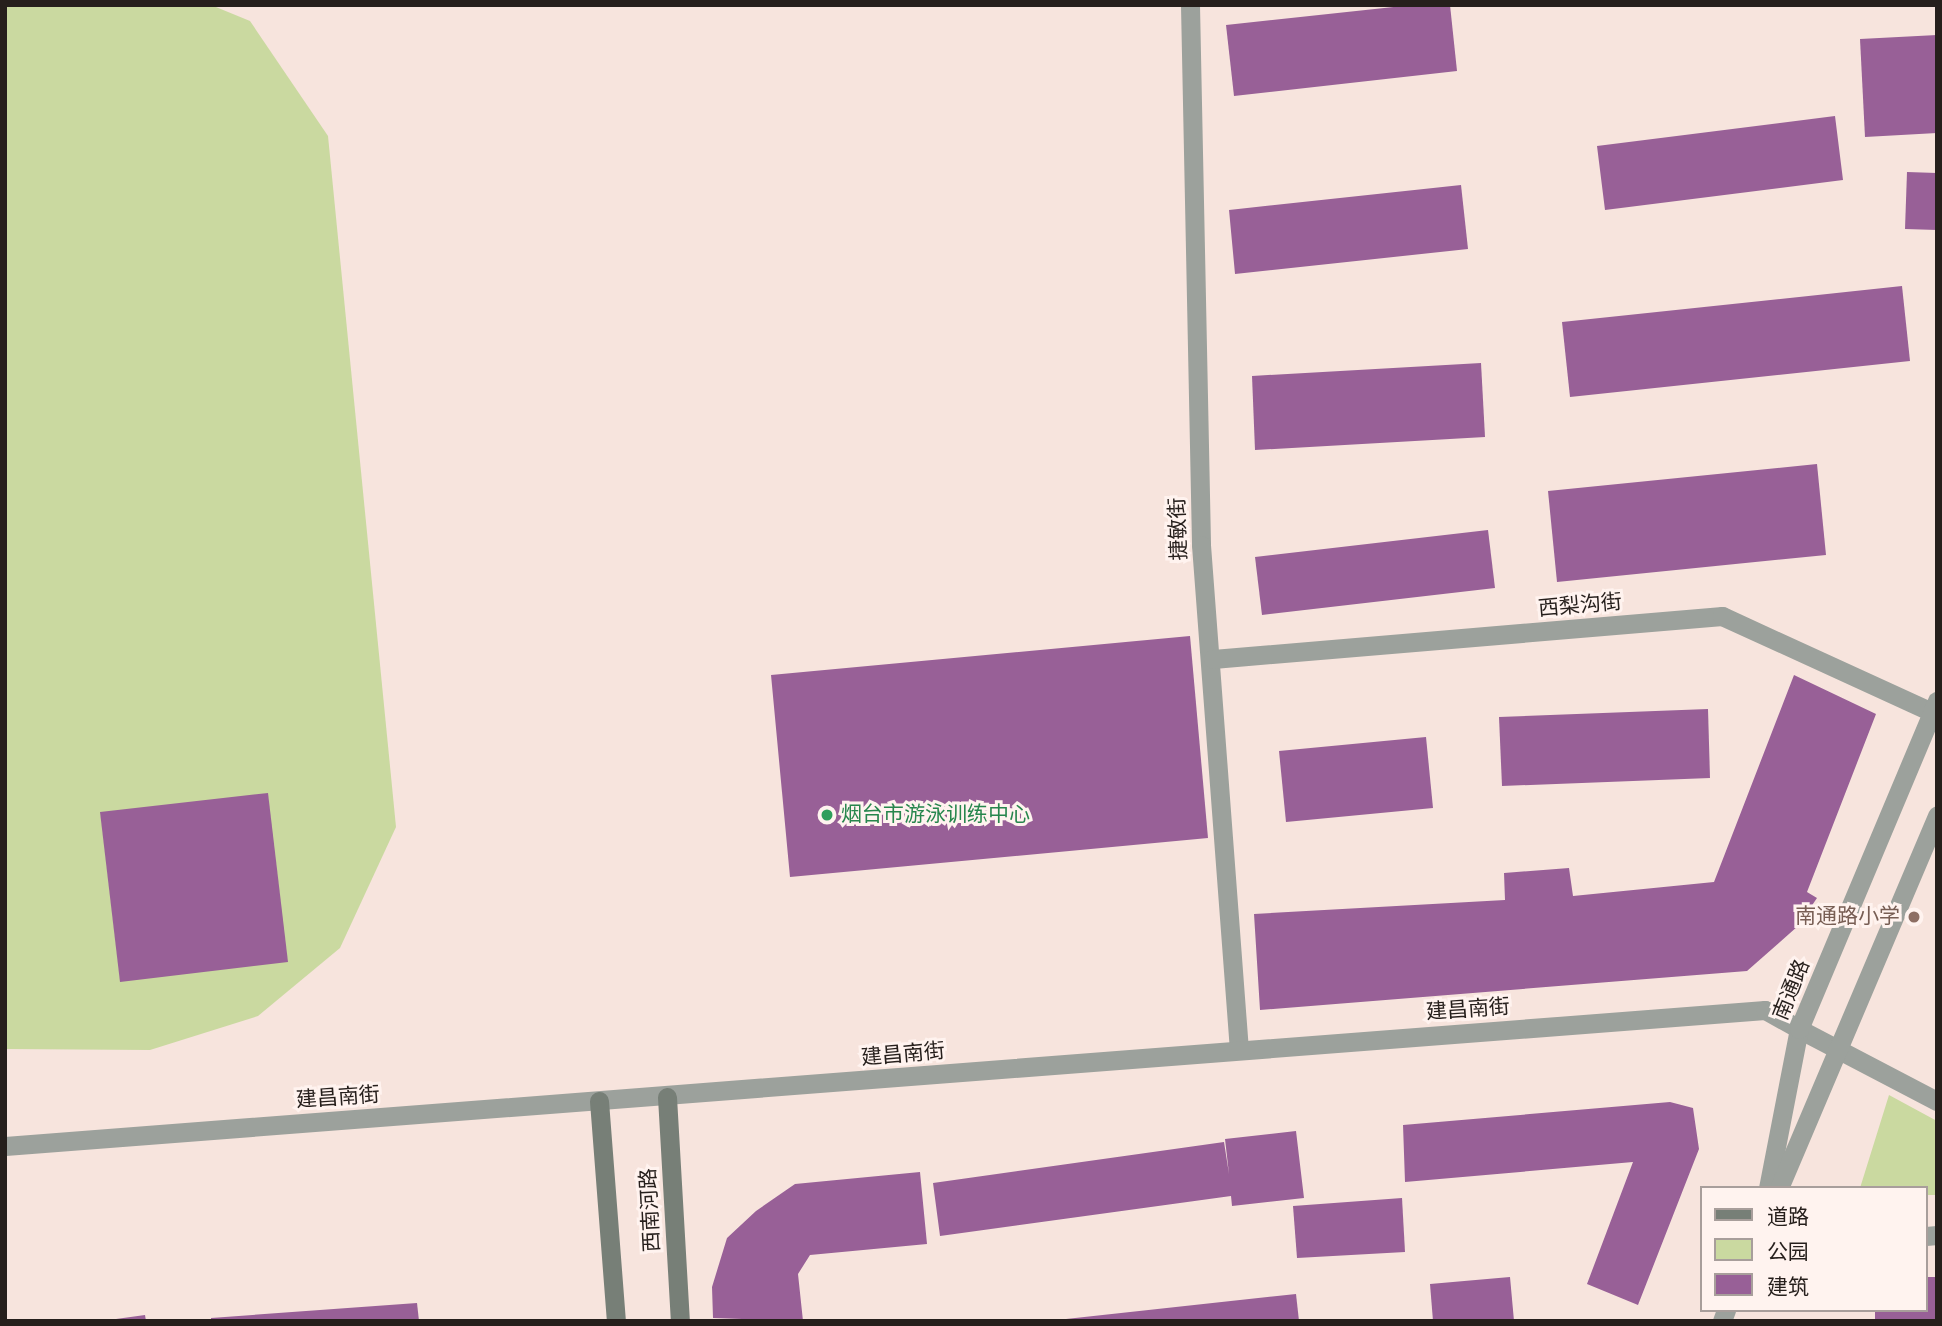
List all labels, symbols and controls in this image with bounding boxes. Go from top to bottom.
street label: 捷敏街 [1165,497,1193,561]
street label: 西梨沟街 [1537,590,1623,622]
place label: 烟台市游泳训练中心 [841,802,1030,828]
marker: 烟台市游泳训练中心 [819,807,835,823]
place label: 南通路小学 [1795,904,1900,930]
marker: 南通路小学 [1906,909,1922,925]
street label: 南通路 [1769,956,1815,1024]
street label: 建昌南街 [1425,995,1511,1025]
street label: 建昌南街 [860,1039,946,1071]
street label: 建昌南街 [295,1083,381,1113]
street label: 西南河路 [636,1167,666,1253]
legend [1700,1186,1928,1312]
text: 道路 [1767,1207,1809,1228]
text: 公园 [1767,1242,1809,1263]
text: 建筑 [1767,1277,1809,1298]

